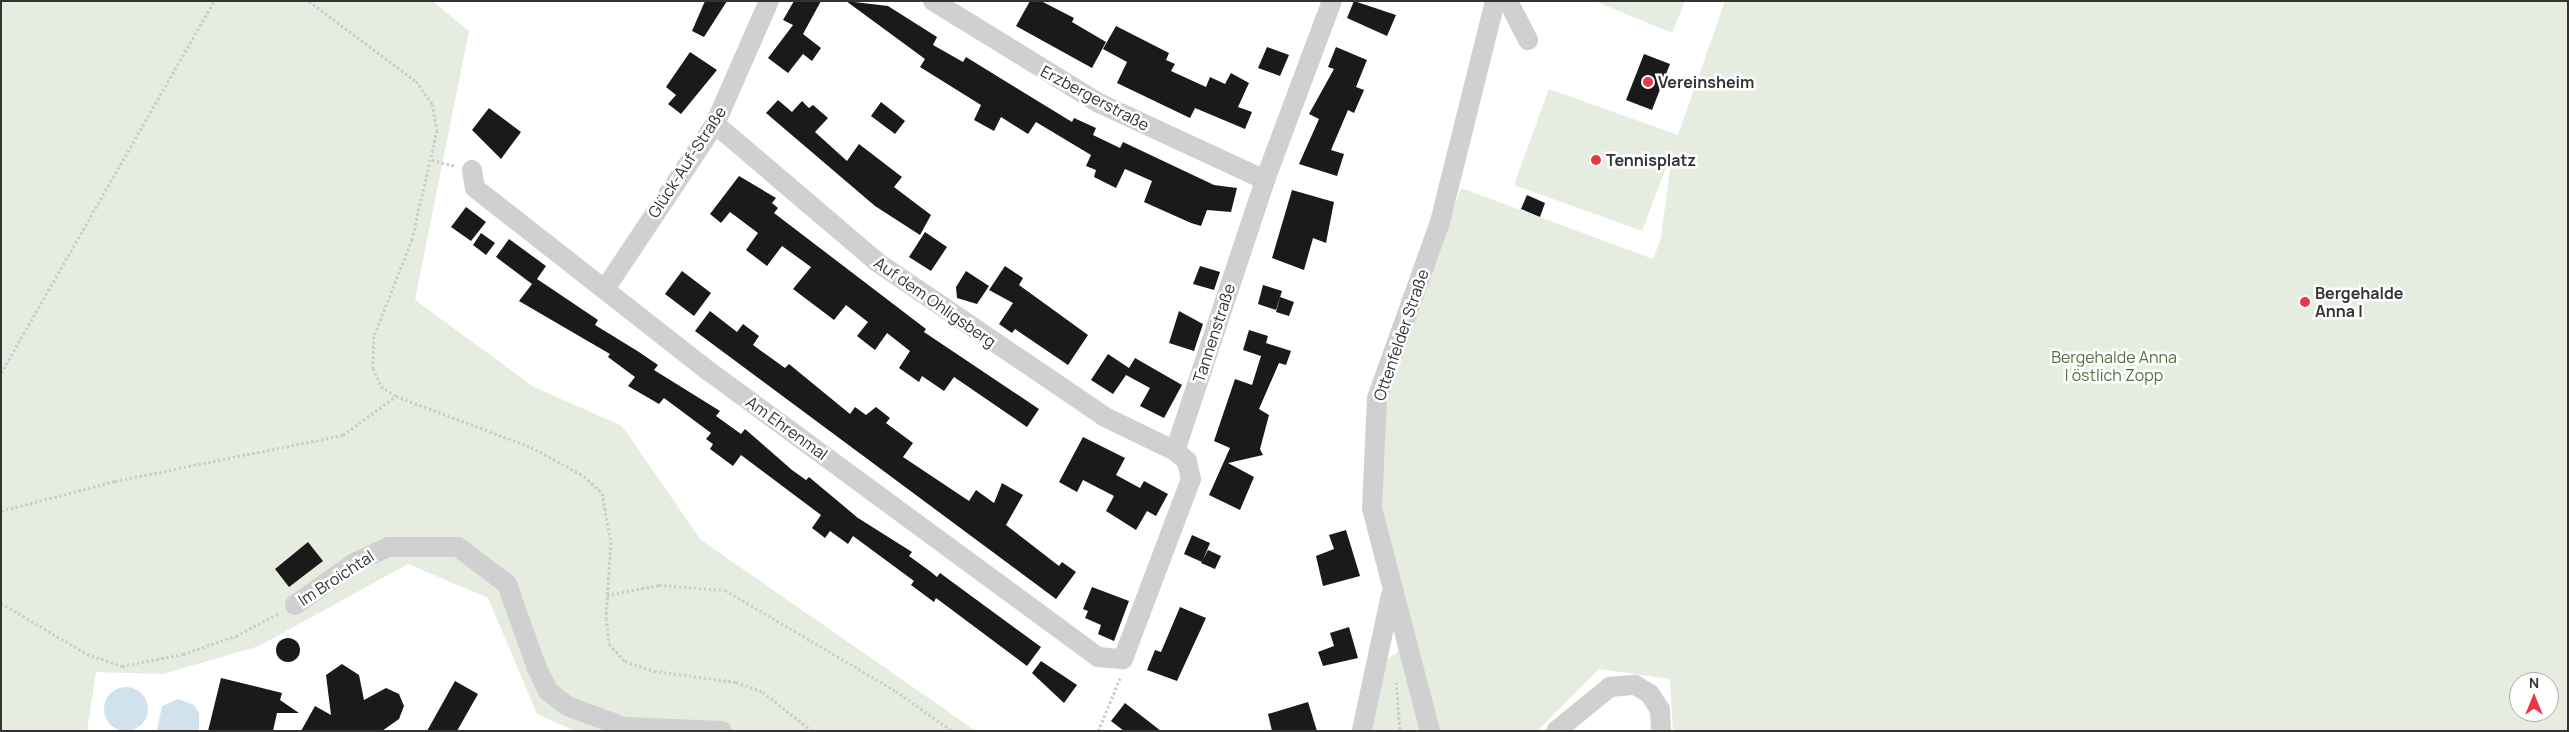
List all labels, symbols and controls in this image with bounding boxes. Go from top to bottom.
street label: Erzbergerstraße [1038,61,1152,135]
place label: Vereinsheim [1658,72,1754,92]
marker: Vereinsheim [1642,76,1654,88]
street label: Glück-Auf-Straße [644,103,730,221]
place label: Tennisplatz [1606,150,1696,170]
marker: Tennisplatz [1590,154,1602,166]
street label: Auf dem Ohligsberg [870,253,1000,351]
street label: Ottenfelder Straße [1369,267,1433,403]
street label: Tannenstraße [1189,281,1239,385]
place label: Bergehalde Anna I [2315,283,2403,321]
marker: Bergehalde Anna I [2299,296,2311,308]
park label: Bergehalde Anna I östlich Zopp [2051,347,2177,385]
street label: Am Ehrenmal [743,392,831,464]
street label: Im Broichtal [294,546,378,610]
north arrow [2509,672,2559,722]
text: N [2529,673,2539,692]

